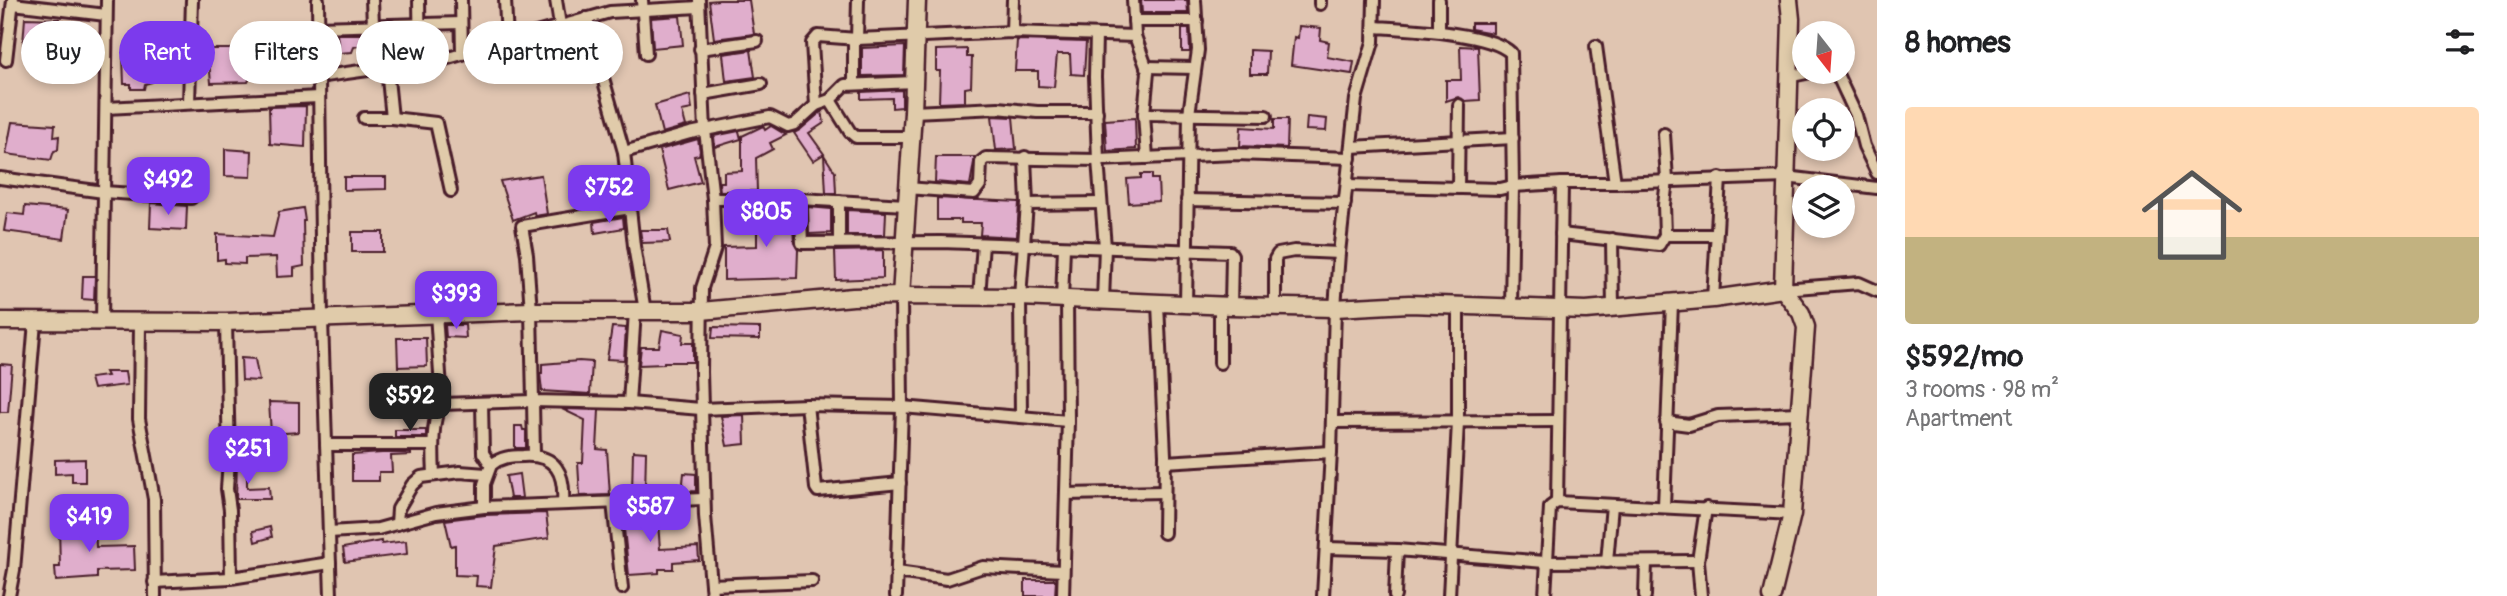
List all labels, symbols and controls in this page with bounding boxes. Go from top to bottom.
chip: Buy [21,21,105,84]
chip: Rent [119,21,215,84]
chip: Filters [229,21,342,84]
chip: New [356,21,449,84]
chip: Apartment [463,21,623,84]
north arrow [1792,21,1855,84]
map controls [1792,21,1855,238]
icon: filters [2441,23,2479,61]
text: 8 homes [1905,24,2011,61]
button: locate [1792,98,1855,161]
icon: home [2129,152,2255,278]
pin: $492 [127,158,209,217]
text: $492 [143,165,193,194]
pin: $752 [568,166,650,225]
text: $752 [584,173,634,202]
button: layers [1792,175,1855,238]
pin: $805 [725,190,807,249]
text: $805 [740,197,792,226]
pin: $393 [415,272,497,331]
text: $393 [431,279,481,308]
text: $592/mo [1905,338,2023,375]
pin: $592 [369,374,451,433]
text: 3 rooms · 98 m² [1905,375,2059,404]
text: $592 [385,381,435,410]
text: Apartment [1905,404,2012,433]
pin: $251 [207,426,289,486]
text: $251 [225,434,271,463]
pin: $587 [609,484,691,544]
text: $587 [626,492,674,521]
pin: $419 [48,494,130,554]
text: $419 [66,502,112,531]

